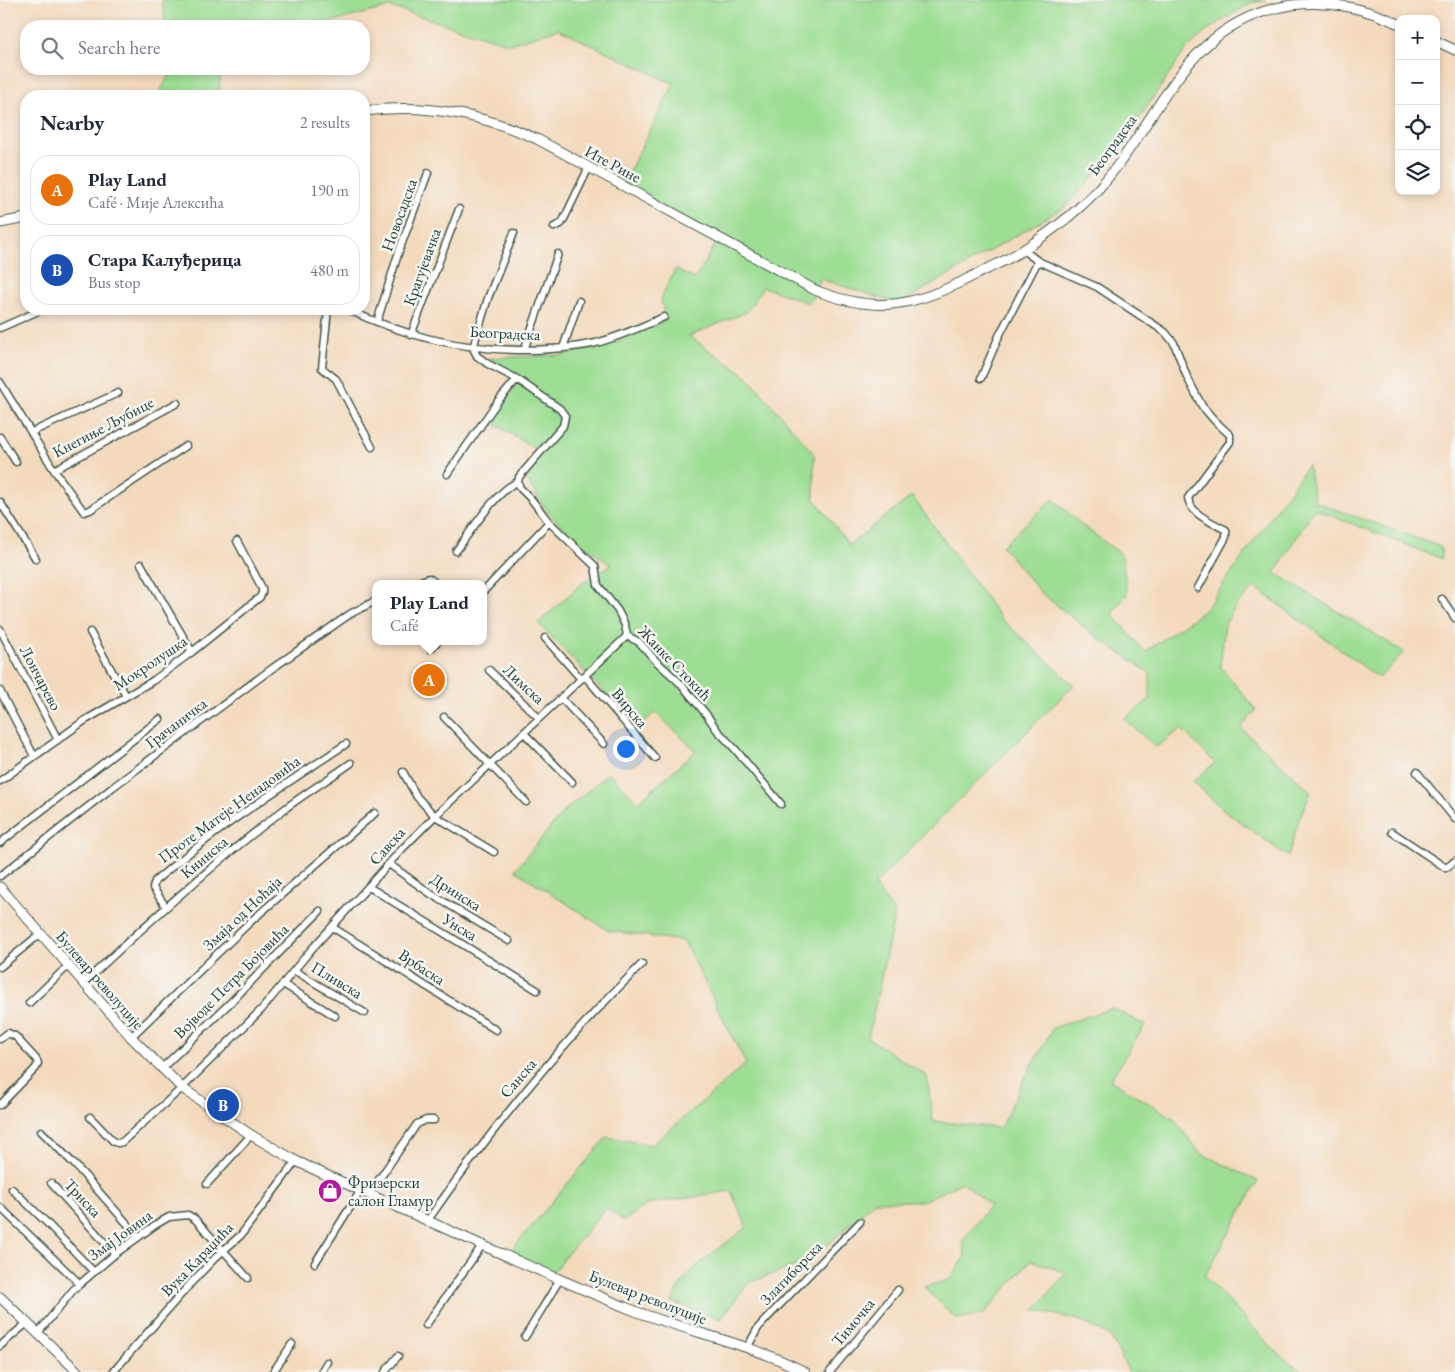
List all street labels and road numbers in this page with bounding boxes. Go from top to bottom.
street label: Београдска [1083,110,1142,180]
street label: Ите Рине [581,140,645,188]
street label: Новосадска [376,175,422,254]
street label: Крагујевачка [398,225,446,309]
street label: Београдска [469,321,541,345]
street label: Кнегиње Љубице [49,392,157,462]
street label: Жанке Стокић [633,620,716,705]
street label: Мокролушка [109,630,192,695]
street label: Лончарево [15,642,67,714]
street label: Лимска [499,659,550,709]
street label: Вирска [607,684,653,733]
street label: Грачаничка [141,693,212,753]
street label: Проте Матеје Ненадовића [154,750,305,868]
street label: Савска [364,822,410,870]
street label: Книнска [176,831,233,883]
street label: Дринска [427,868,486,916]
street label: Змаја од Ноћаја [198,871,286,955]
street label: Унска [438,908,482,946]
street label: Војводе Петра Бојовића [169,919,293,1043]
street label: Булевар револуције [51,926,149,1034]
street label: Врбаска [395,944,450,990]
street label: Пливска [307,957,367,1004]
street label: Санска [495,1053,541,1102]
street label: Трнска [60,1174,107,1222]
street label: Змај Јовина [84,1204,157,1265]
street label: Вука Караџића [156,1217,238,1301]
street label: Златиборска [755,1236,827,1309]
street label: Булевар револуције [586,1265,710,1329]
street label: Тимочка [827,1293,880,1350]

